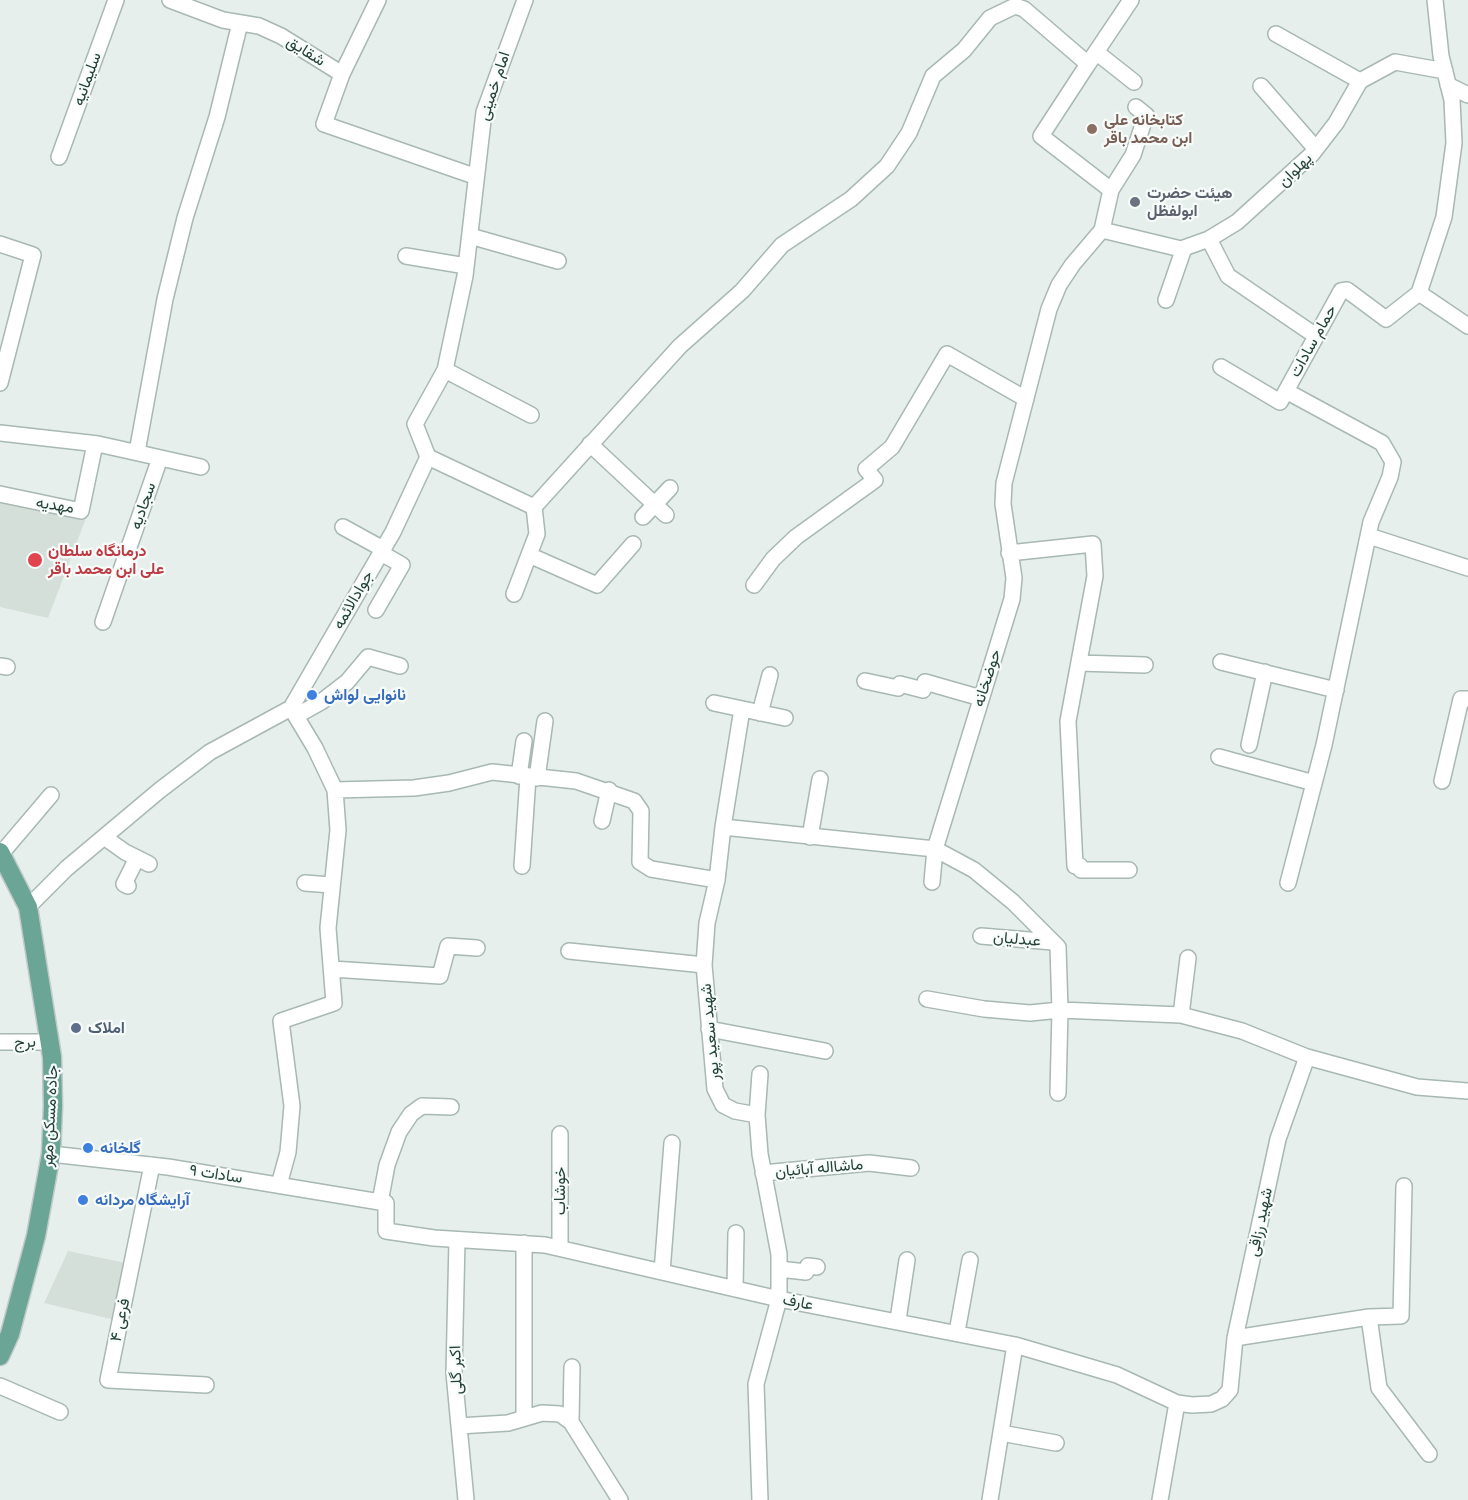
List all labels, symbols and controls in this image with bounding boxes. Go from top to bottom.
street label: شقایق [283,32,329,70]
street label: امام خمینی [474,49,514,123]
street label: سلیمانیه [68,50,106,108]
place label: کتابخانه علی ابن محمد باقر [1104,110,1192,148]
marker: کتابخانه علی ابن محمد باقر [1085,122,1099,136]
street label: پهلوان [1274,149,1316,191]
place label: هیئت حضرت ابولفظل [1147,183,1232,221]
marker: هیئت حضرت ابولفظل [1128,195,1142,209]
street label: حمام سادات [1285,302,1341,380]
street label: سجادیه [126,480,160,532]
street label: مهدیه [35,493,75,517]
place label: درمانگاه سلطان علی ابن محمد باقر [48,541,164,579]
marker: درمانگاه سلطان علی ابن محمد باقر [26,551,44,569]
street label: جوادالائمه [329,567,377,633]
street label: حوضخانه [969,647,1005,709]
place label: نانوایی لواش [324,685,406,705]
marker: نانوایی لواش [305,688,319,702]
street label: عبدلیان [992,927,1042,951]
street label: شهید سعید پور [696,983,724,1081]
place label: املاک [88,1018,125,1038]
marker: املاک [69,1021,83,1035]
street label: برج [14,1032,36,1052]
street label: جاده مسکن مهر [38,1064,62,1168]
place label: گلخانه [100,1138,141,1158]
marker: گلخانه [81,1141,95,1155]
street label: ماشااله آبائیان [774,1155,864,1181]
street label: سادات ۹ [188,1160,244,1188]
street label: خوشاب [550,1167,570,1215]
street label: شهید رزاقی [1243,1186,1277,1258]
place label: آرایشگاه مردانه [95,1190,190,1210]
marker: آرایشگاه مردانه [76,1193,90,1207]
street label: عارف [781,1290,815,1314]
street label: فرعی ۴ [106,1296,134,1344]
street label: اکبر گلی [446,1345,466,1395]

